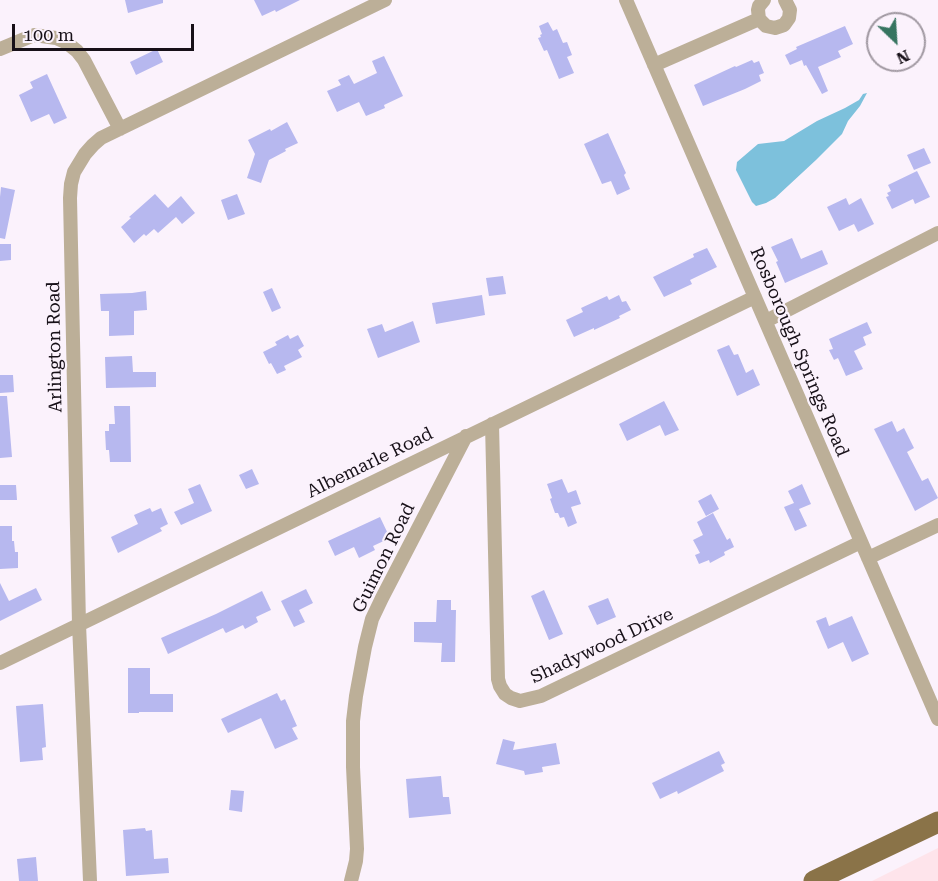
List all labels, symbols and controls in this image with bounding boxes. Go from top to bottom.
scale bar [15,12,196,50]
north arrow [866,12,926,72]
text: 100 m [23,24,74,45]
text: N [893,46,913,68]
street label: Rosborough Springs Road [745,244,853,460]
street label: Arlington Road [43,281,67,413]
street label: Albemarle Road [303,423,437,503]
street label: Guimon Road [348,500,420,616]
street label: Shadywood Drive [527,604,677,688]

